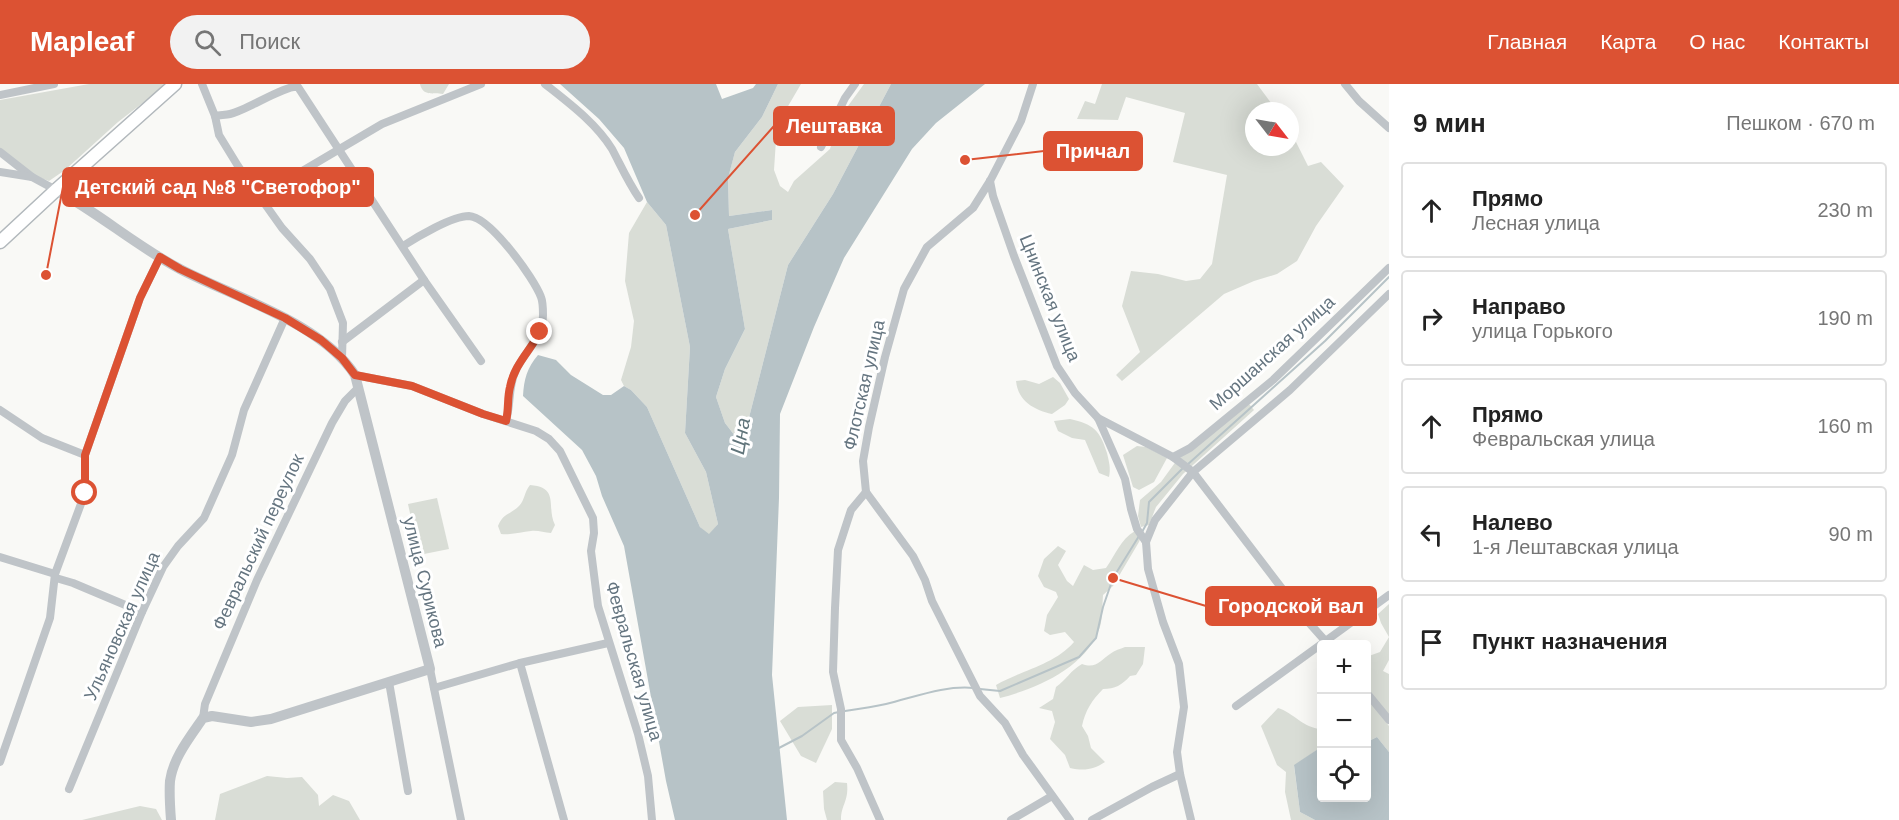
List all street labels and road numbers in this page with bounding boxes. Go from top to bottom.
street label: Цнинская улица [1015,232,1085,365]
street label: Моршанская улица [1205,291,1339,414]
street label: Флотская улица [839,317,889,452]
street label: Февральский переулок [208,451,308,633]
street label: улица Сурикова [399,515,451,650]
street label: Ульяновская улица [80,548,164,703]
street label: Февральская улица [602,579,667,744]

